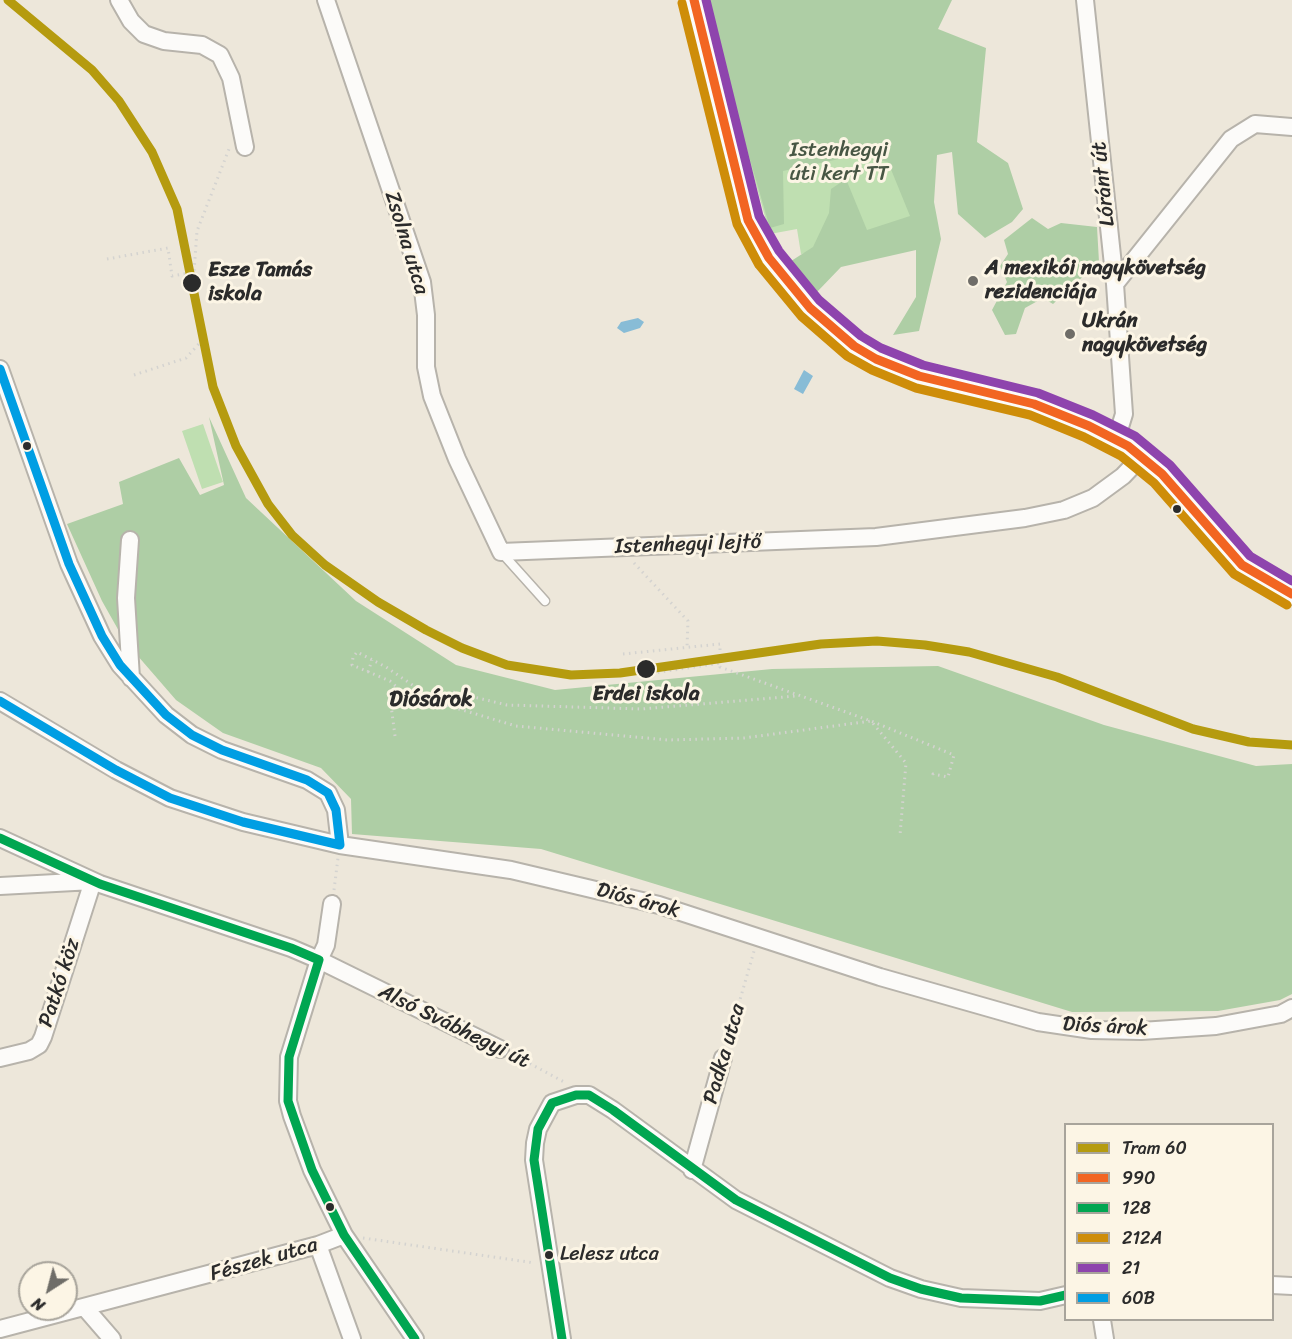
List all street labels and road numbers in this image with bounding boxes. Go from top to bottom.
street label: Lóránt út [1087,140,1121,228]
street label: Zsolna utca [378,188,434,298]
street label: Istenhegyi lejtő [614,530,762,560]
street label: Diós árok [594,878,682,924]
street label: Patkó köz [34,936,86,1030]
street label: Alsó Svábhegyi út [374,979,534,1075]
street label: Padka utca [699,1001,751,1107]
street label: Diós árok [1062,1012,1148,1042]
street label: Fészek utca [207,1233,321,1287]

